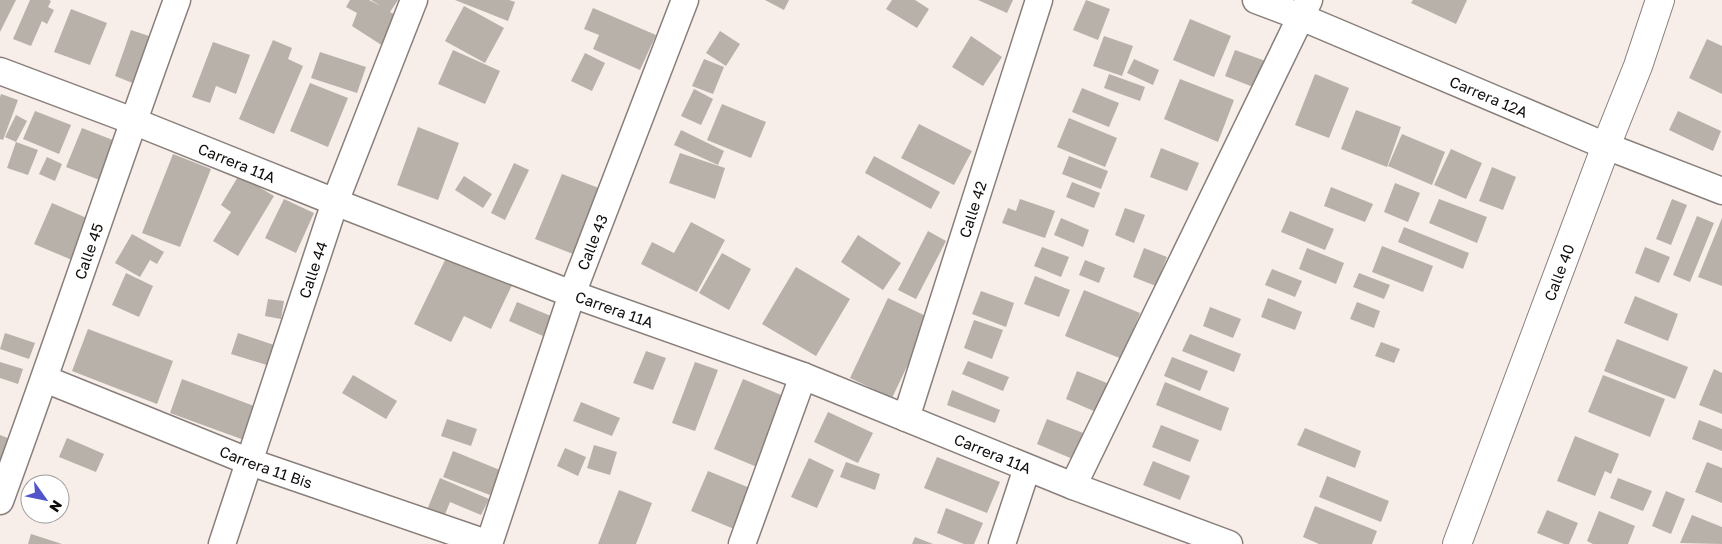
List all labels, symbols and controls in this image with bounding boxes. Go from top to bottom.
street label: Carrera 12A [1447,72,1530,121]
street label: Carrera 11A [196,139,278,186]
street label: Calle 42 [955,179,990,240]
street label: Calle 43 [573,212,611,273]
street label: Calle 45 [70,221,106,282]
street label: Calle 44 [295,239,330,300]
street label: Calle 40 [1540,242,1577,303]
street label: Carrera 11A [573,287,656,331]
street label: Carrera 11A [952,430,1034,477]
street label: Carrera 11 Bis [217,442,315,492]
north arrow [20,474,70,524]
text: N [46,497,66,515]

